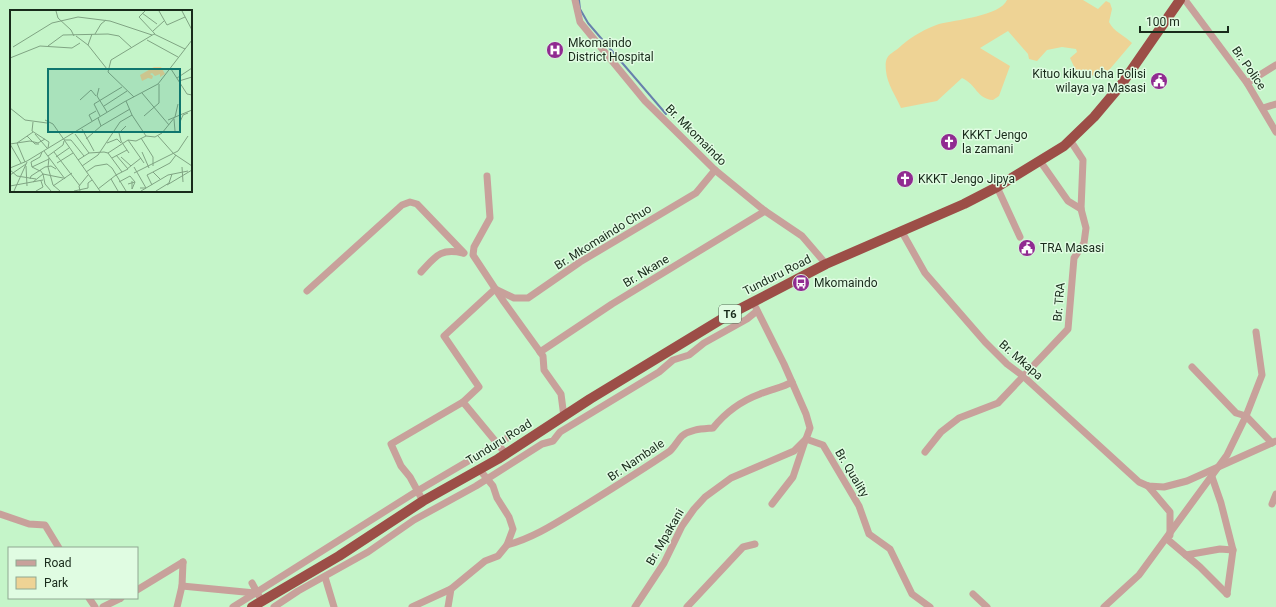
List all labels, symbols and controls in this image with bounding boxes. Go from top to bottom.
scale bar [1140,8,1228,34]
inset map [10,10,192,192]
text: 100 m [1146,15,1180,29]
place label: Mkomaindo District Hospital [568,36,654,64]
hospital icon: Mkomaindo District Hospital [545,40,565,60]
street label: Br. Police [1229,44,1269,92]
place label: Kituo kikuu cha Polisi wilaya ya Masasi [1032,67,1146,95]
public building icon: Kituo kikuu cha Polisi wilaya ya Masasi [1149,71,1169,91]
street label: Br. Mkomaindo [663,102,730,169]
place label: KKKT Jengo la zamani [962,128,1028,156]
church icon: KKKT Jengo la zamani [939,132,959,152]
church icon: KKKT Jengo Jipya [895,169,915,189]
place label: KKKT Jengo Jipya [918,172,1015,186]
street label: Br. Mkomaindo Chuo [552,201,654,272]
public building icon: TRA Masasi [1017,238,1037,258]
place label: TRA Masasi [1040,241,1104,255]
street label: Br. Nkane [620,252,672,290]
street label: Tunduru Road [741,252,813,298]
bus stop icon: Mkomaindo [791,273,811,293]
place label: Mkomaindo [814,276,878,290]
street label: Br. TRA [1050,282,1068,322]
road number: T6 [719,305,741,323]
street label: Br. Mkapa [996,337,1046,383]
street label: Tunduru Road [464,416,534,468]
street label: Br. Nambale [605,436,667,484]
street label: Br. Quality [832,446,872,500]
street label: Br. Mpakani [643,506,687,568]
legend [8,547,138,599]
text: Road [44,556,72,570]
text: Park [44,576,69,590]

